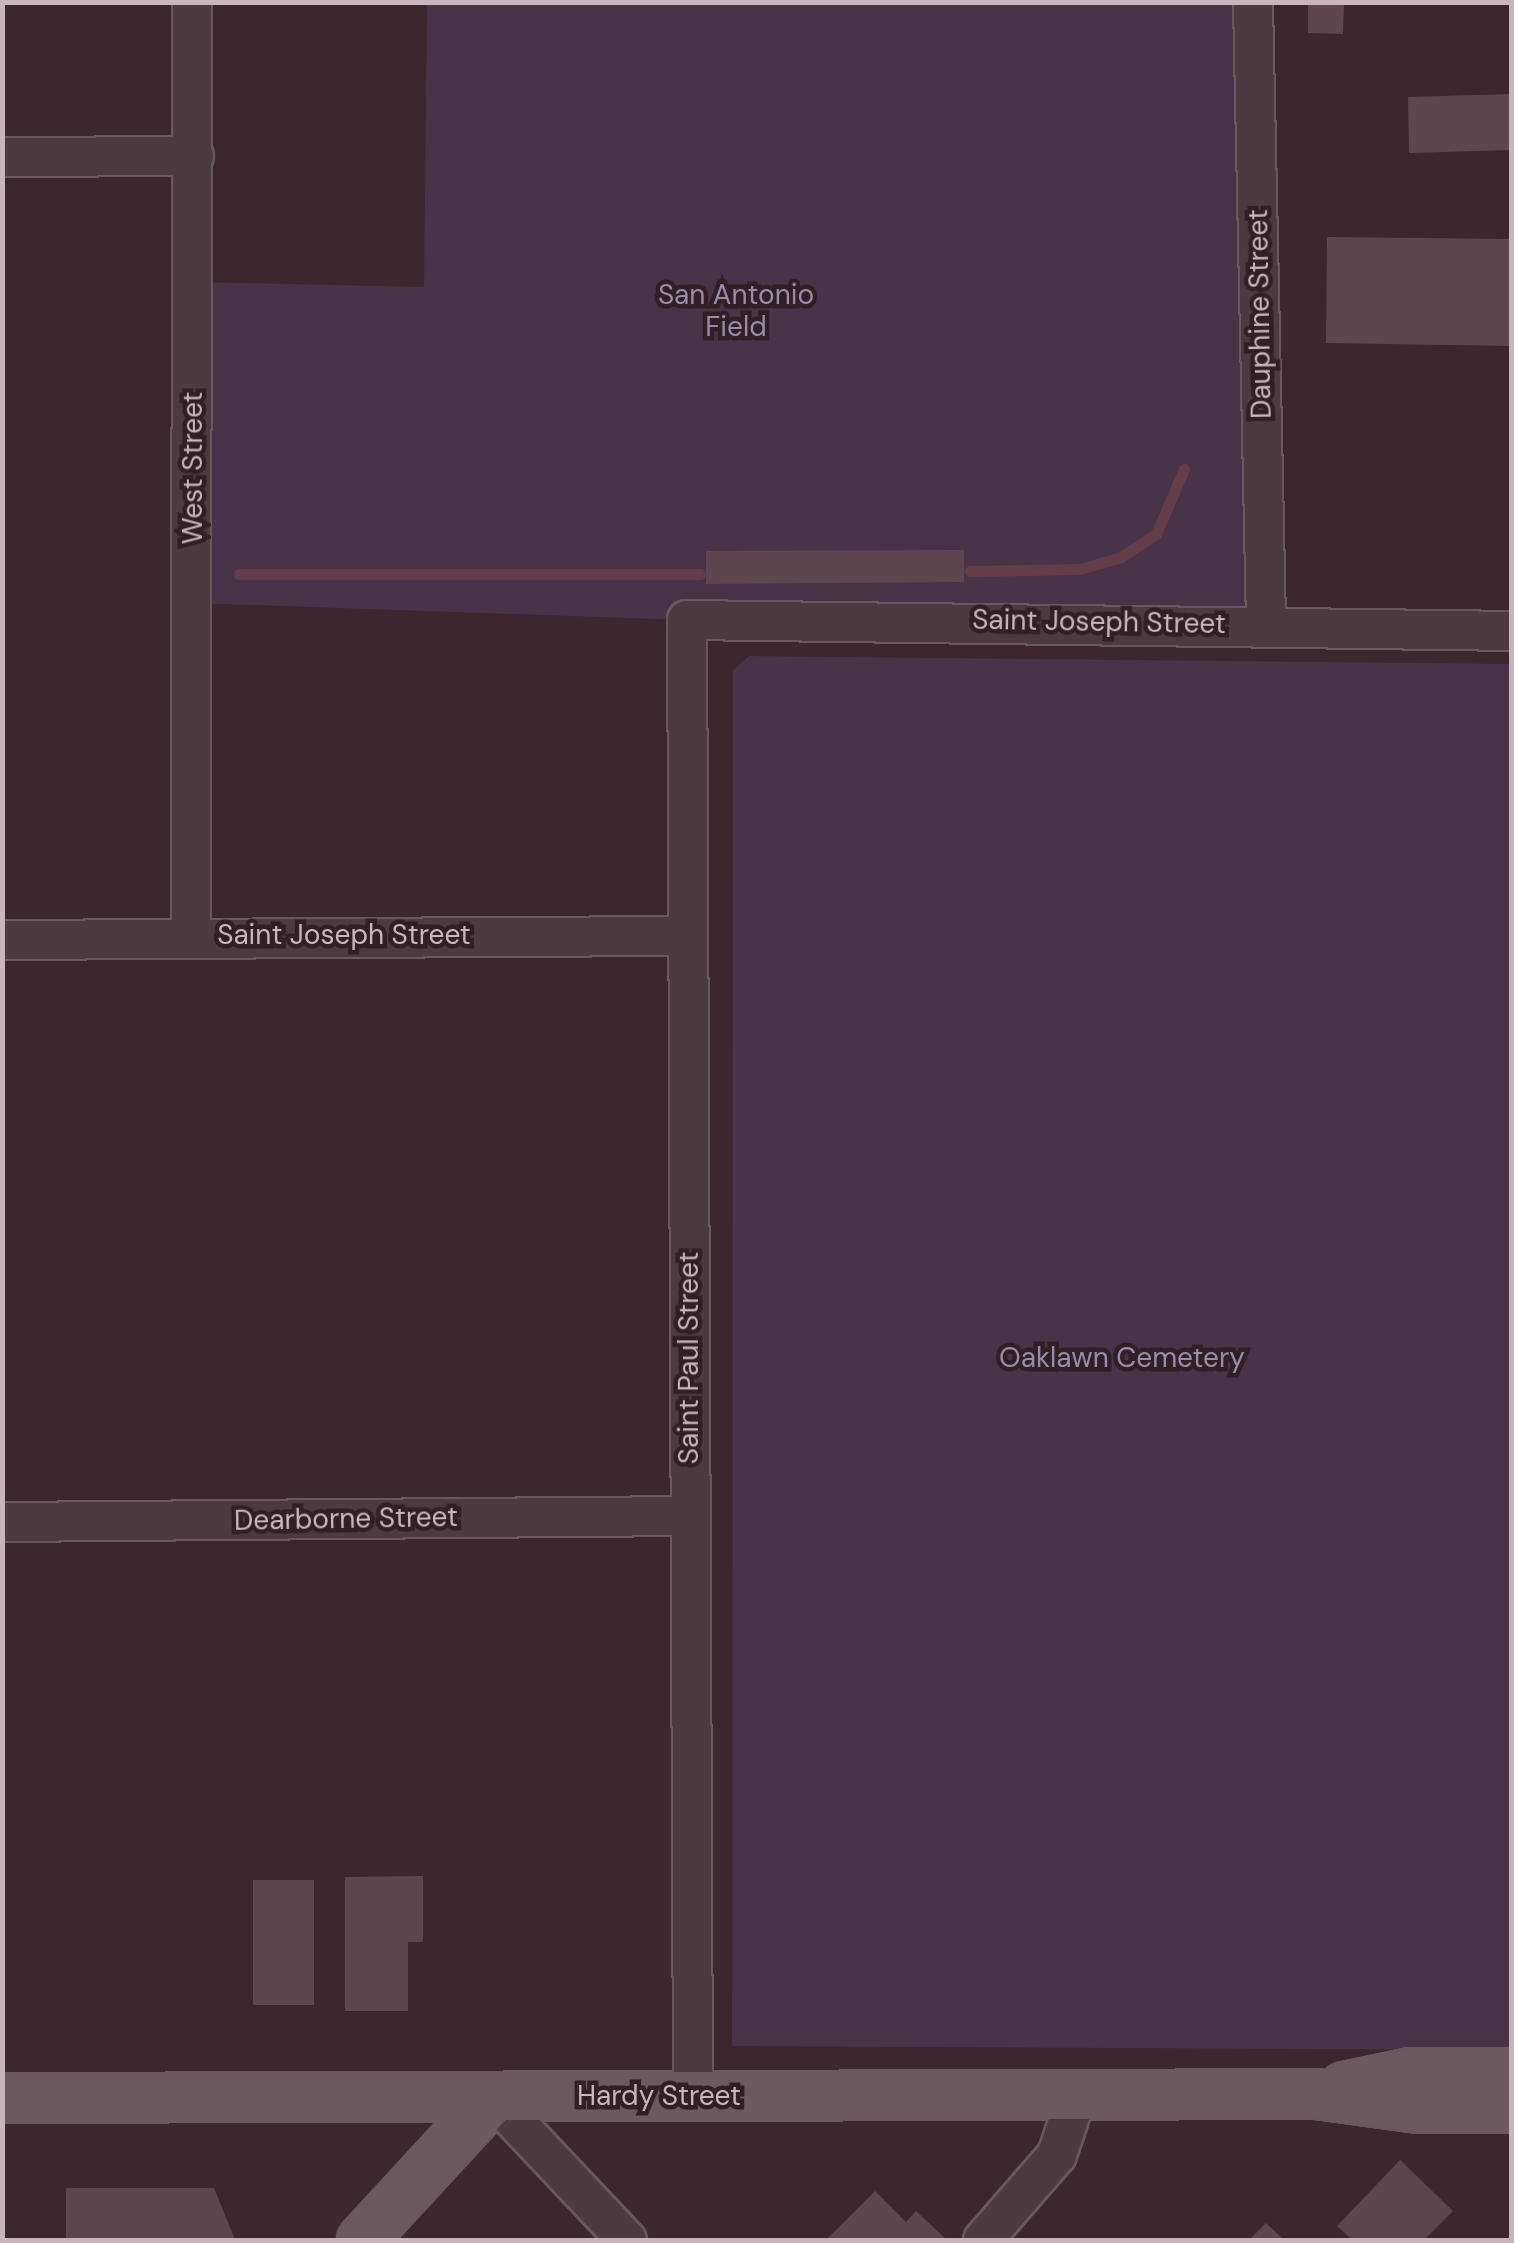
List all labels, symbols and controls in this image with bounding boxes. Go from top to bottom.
street label: Dauphine Street [1241,209,1279,419]
park label: San Antonio Field [658,278,814,344]
street label: West Street [176,392,210,544]
street label: Saint Joseph Street [972,603,1226,641]
street label: Saint Joseph Street [217,918,471,952]
street label: Saint Paul Street [672,1252,706,1464]
park label: Oaklawn Cemetery [999,1341,1245,1375]
street label: Dearborne Street [234,1500,458,1538]
street label: Hardy Street [577,2079,741,2113]

